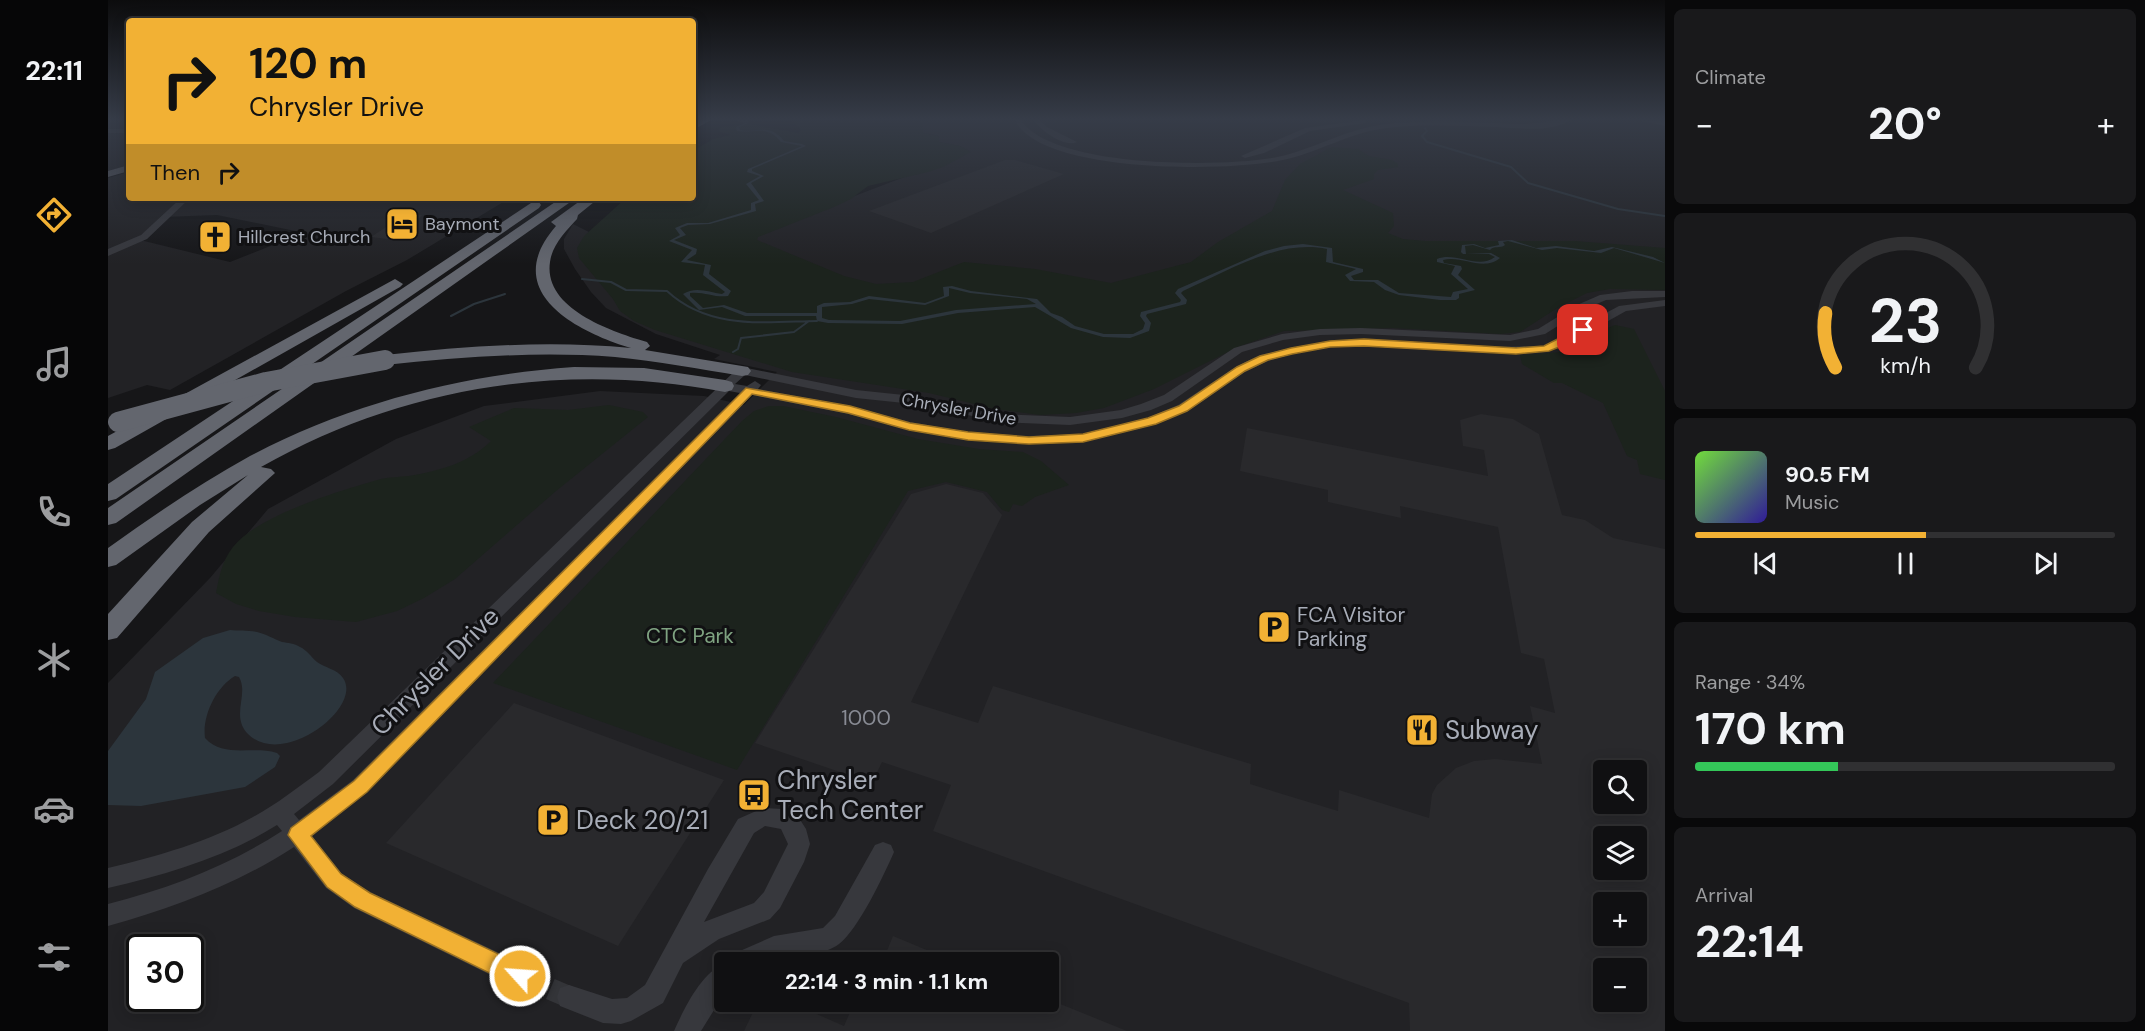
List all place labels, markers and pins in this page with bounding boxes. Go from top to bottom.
hotel icon: Baymont [384,206,420,242]
place label: Baymont [425,212,499,236]
church icon: Hillcrest Church [197,219,233,255]
place label: Hillcrest Church [238,225,370,249]
pin [1557,304,1608,355]
place label: FCA Visitor Parking [1297,601,1406,653]
parking icon: FCA Visitor Parking [1256,609,1292,645]
restaurant icon: Subway [1404,712,1440,748]
place label: Subway [1445,713,1538,747]
place label: Chrysler Tech Center [777,763,923,827]
bus stop icon: Chrysler Tech Center [736,777,772,813]
parking icon: Deck 20/21 [535,802,571,838]
place label: Deck 20/21 [576,803,708,837]

